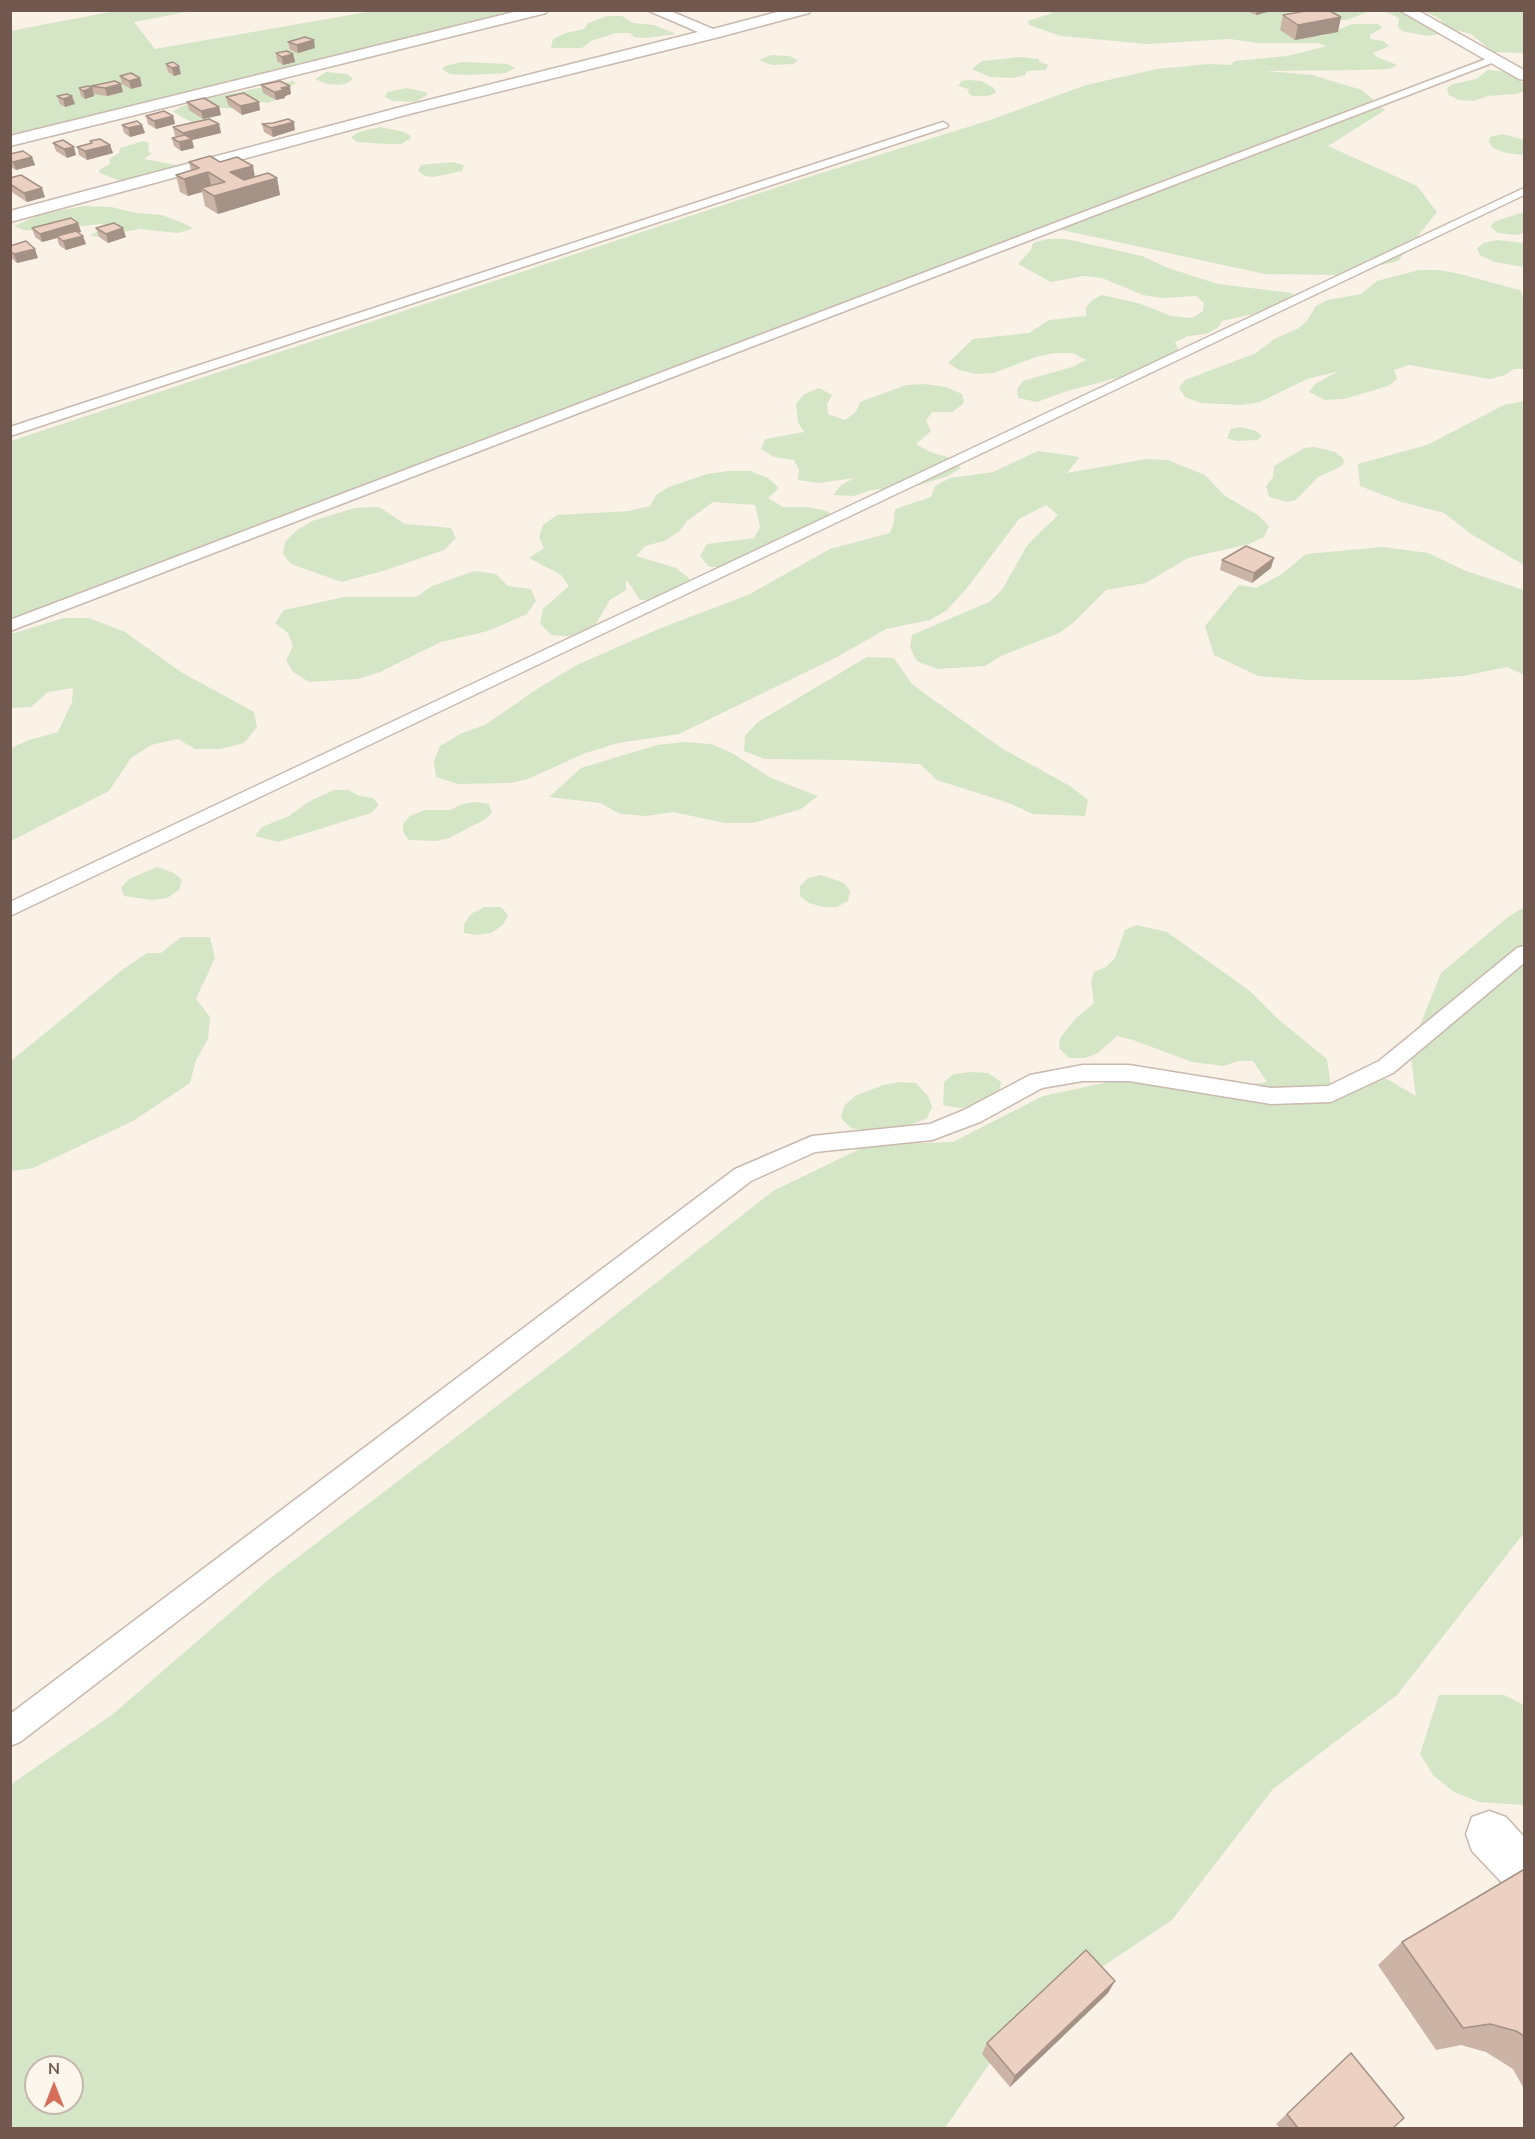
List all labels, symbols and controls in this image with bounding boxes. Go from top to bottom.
north arrow [24,2055,84,2115]
text: N [48,2058,60,2080]

